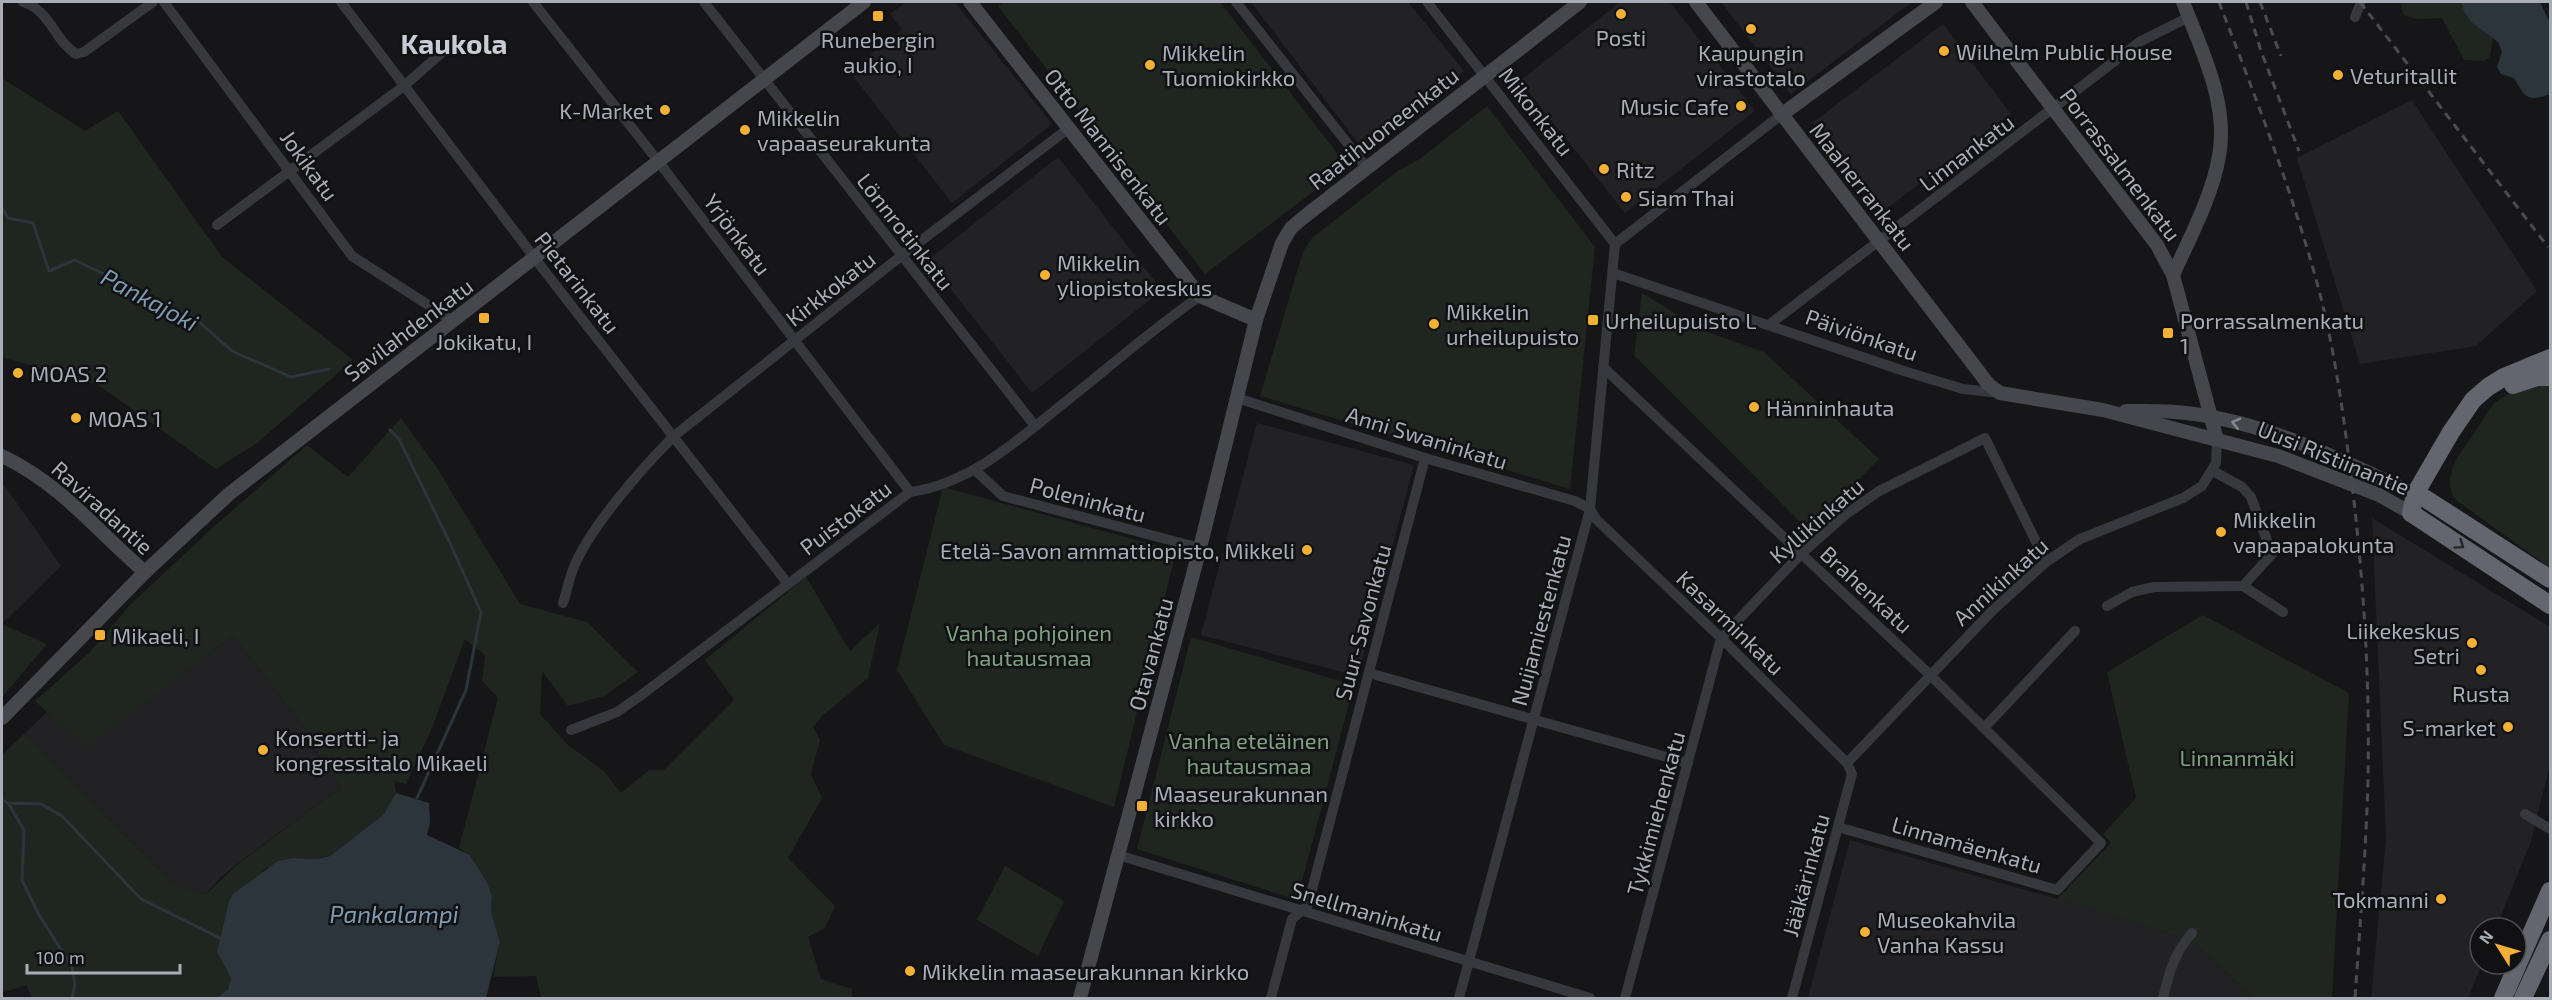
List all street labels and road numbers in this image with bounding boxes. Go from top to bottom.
street label: Raatihuoneenkatu [1303,61,1463,195]
street label: Mikonkatu [1494,62,1580,160]
street label: Otto Mannisenkatu [1040,63,1178,229]
street label: Porrassalmenkatu [2055,83,2187,245]
street label: Linnankatu [1914,108,2018,196]
street label: Maaherrankatu [1805,117,1921,255]
street label: Jokikatu [276,125,344,205]
street label: Lönnrotinkatu [852,167,960,295]
street label: Yrjönkatu [698,188,777,280]
street label: Pietarinkatu [530,226,626,338]
street label: Kirkkokatu [780,245,880,331]
street label: Savilahdenkatu [339,272,477,386]
street label: Päiviönkatu [1802,303,1922,365]
street label: Anni Swaninkatu [1343,400,1511,474]
street label: Uusi Ristiinantie [2254,415,2414,499]
street label: Raviradantie [47,455,159,559]
street label: Poleninkatu [1027,471,1149,527]
street label: Kyllikinkatu [1764,472,1868,568]
street label: Puistokatu [794,474,896,560]
street label: Nuijamiestenkatu [1505,532,1576,709]
street label: Annikinkatu [1947,532,2053,630]
street label: Brahenkatu [1816,540,1918,638]
street label: Suur-Savonkatu [1329,541,1395,703]
street label: Kasarminkatu [1672,564,1790,680]
street label: Otavankatu [1122,595,1178,713]
street label: Tykkimiehenkatu [1621,728,1689,898]
street label: Linnamäenkatu [1889,810,2045,878]
street label: Jääkärinkatu [1776,811,1834,939]
street label: Snellmaninkatu [1288,876,1446,946]

